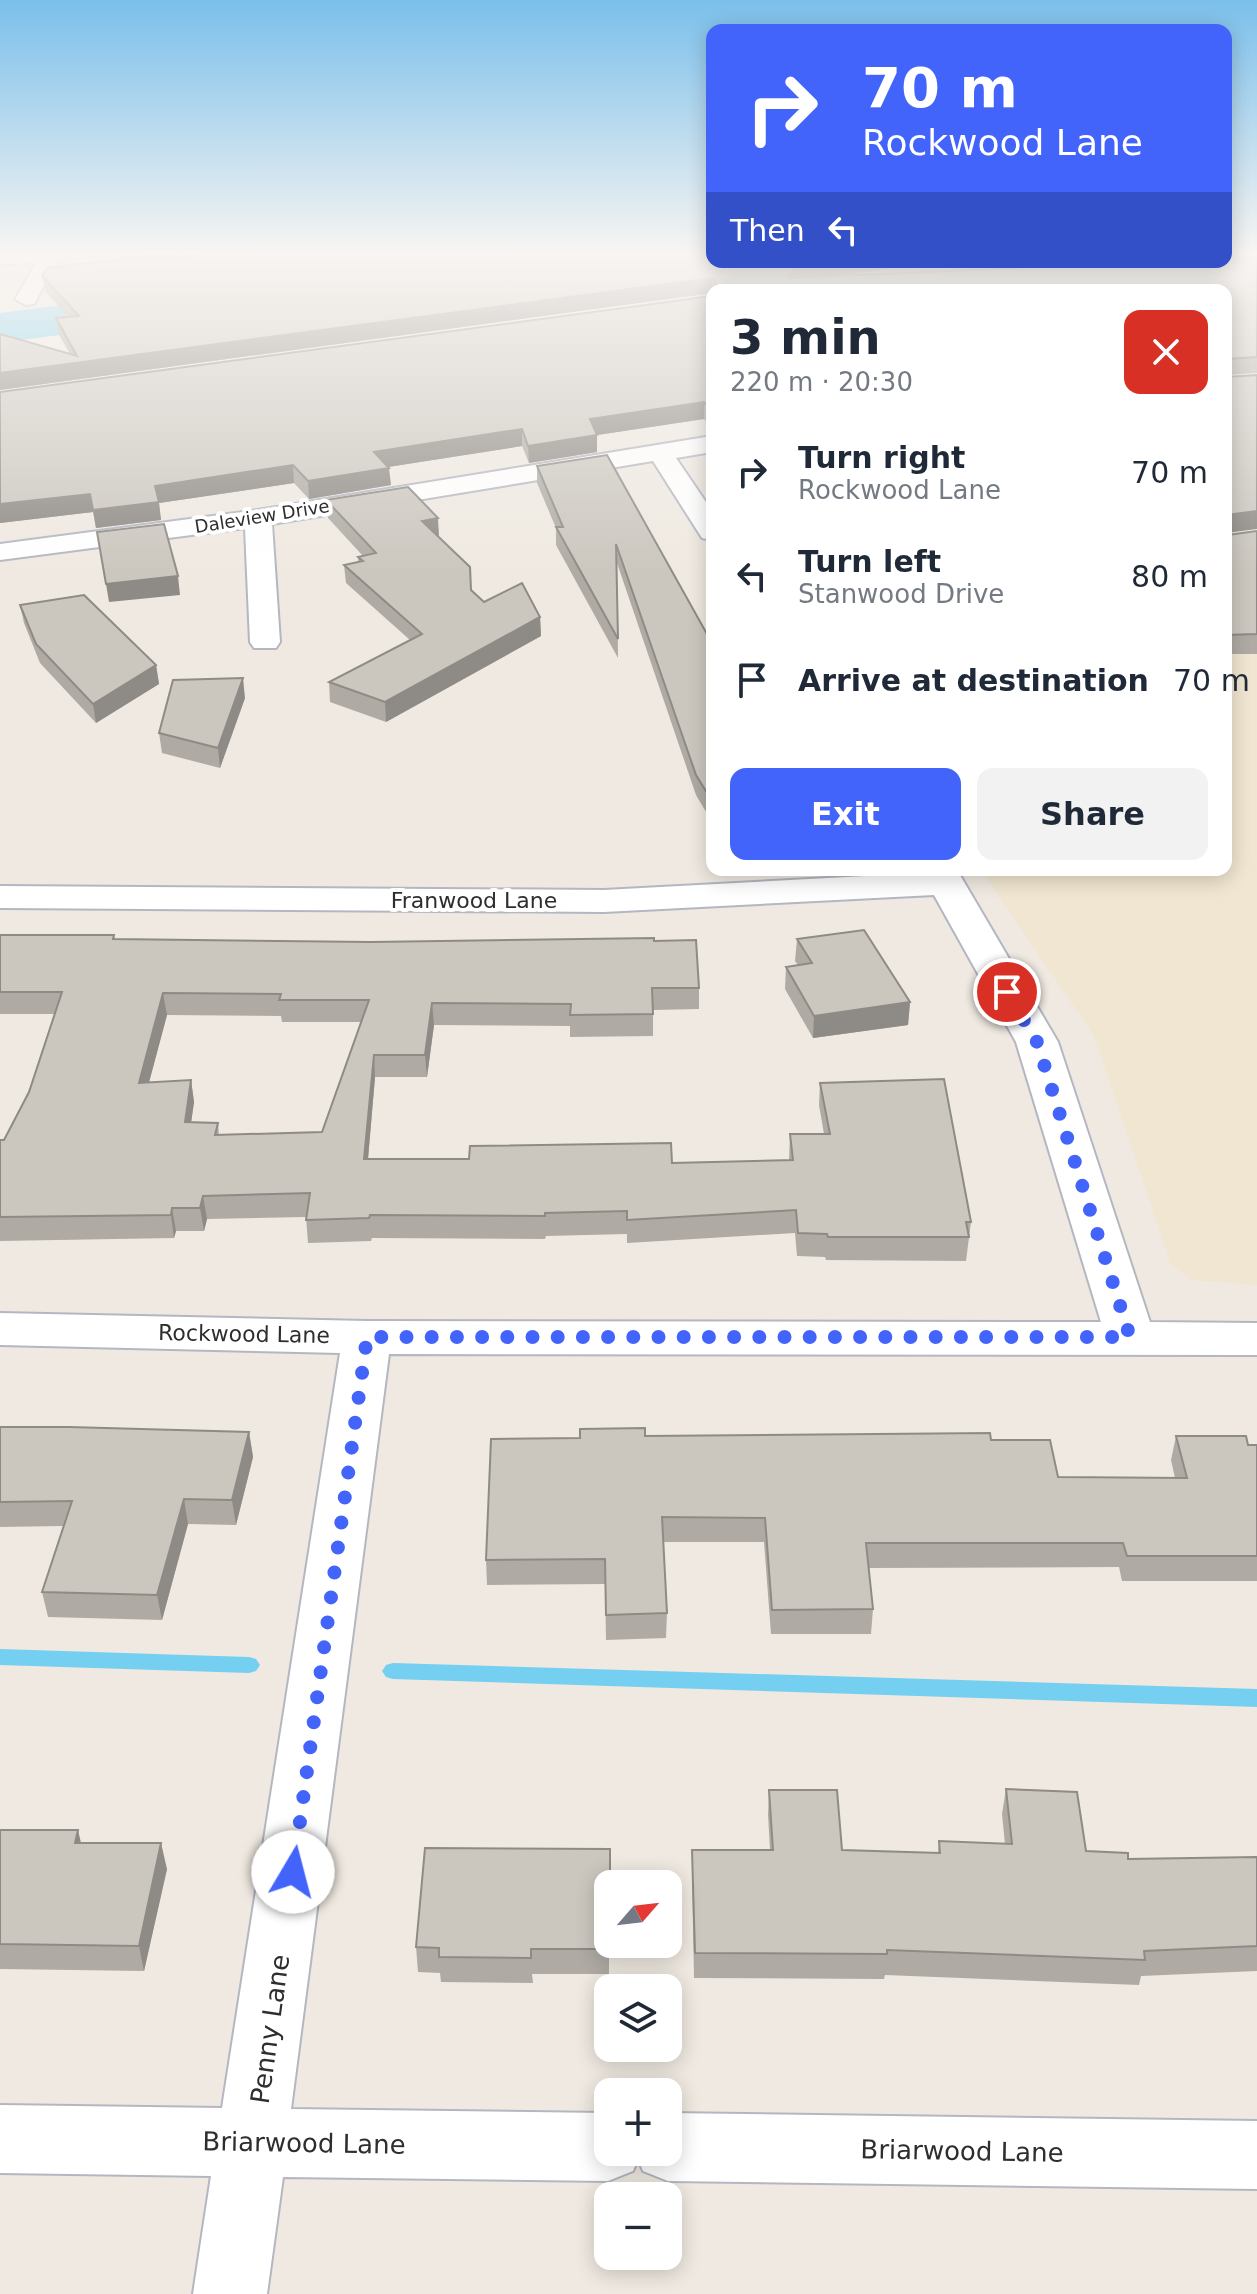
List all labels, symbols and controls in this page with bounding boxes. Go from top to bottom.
text: 70 m [862,55,1018,120]
icon: right [730,56,834,160]
text: Rockwood Lane [862,122,1143,163]
icon: left [821,208,865,252]
text: Then [730,213,805,248]
text: 3 min [730,309,881,365]
button: close [1124,310,1208,394]
text: 220 m · 20:30 [730,367,913,397]
text: Turn right [798,440,965,475]
icon: right [730,450,774,494]
text: 70 m [1131,455,1208,490]
text: Rockwood Lane [798,475,1001,505]
street label: Daleview Drive [193,495,331,537]
text: Turn left [798,544,941,579]
icon: left [730,554,774,598]
text: 80 m [1131,559,1208,594]
text: Stanwood Drive [798,579,1004,609]
icon: arrive [730,658,774,702]
text: Arrive at destination [798,663,1149,698]
text: 70 m [1173,663,1250,698]
button: Exit [730,768,961,860]
button: Share [977,768,1208,860]
street label: Franwood Lane [391,888,557,913]
pin [973,958,1041,1026]
icon: arrive [985,970,1029,1014]
street label: Rockwood Lane [158,1320,330,1348]
position arrow [251,1830,335,1914]
north arrow [594,1870,682,1958]
map controls [594,1870,682,2270]
street label: Penny Lane [245,1953,295,2105]
button: layers [594,1974,682,2062]
button: + [594,2078,682,2166]
street label: Briarwood Lane [202,2126,406,2160]
street label: Briarwood Lane [860,2134,1064,2168]
button: − [594,2182,682,2270]

